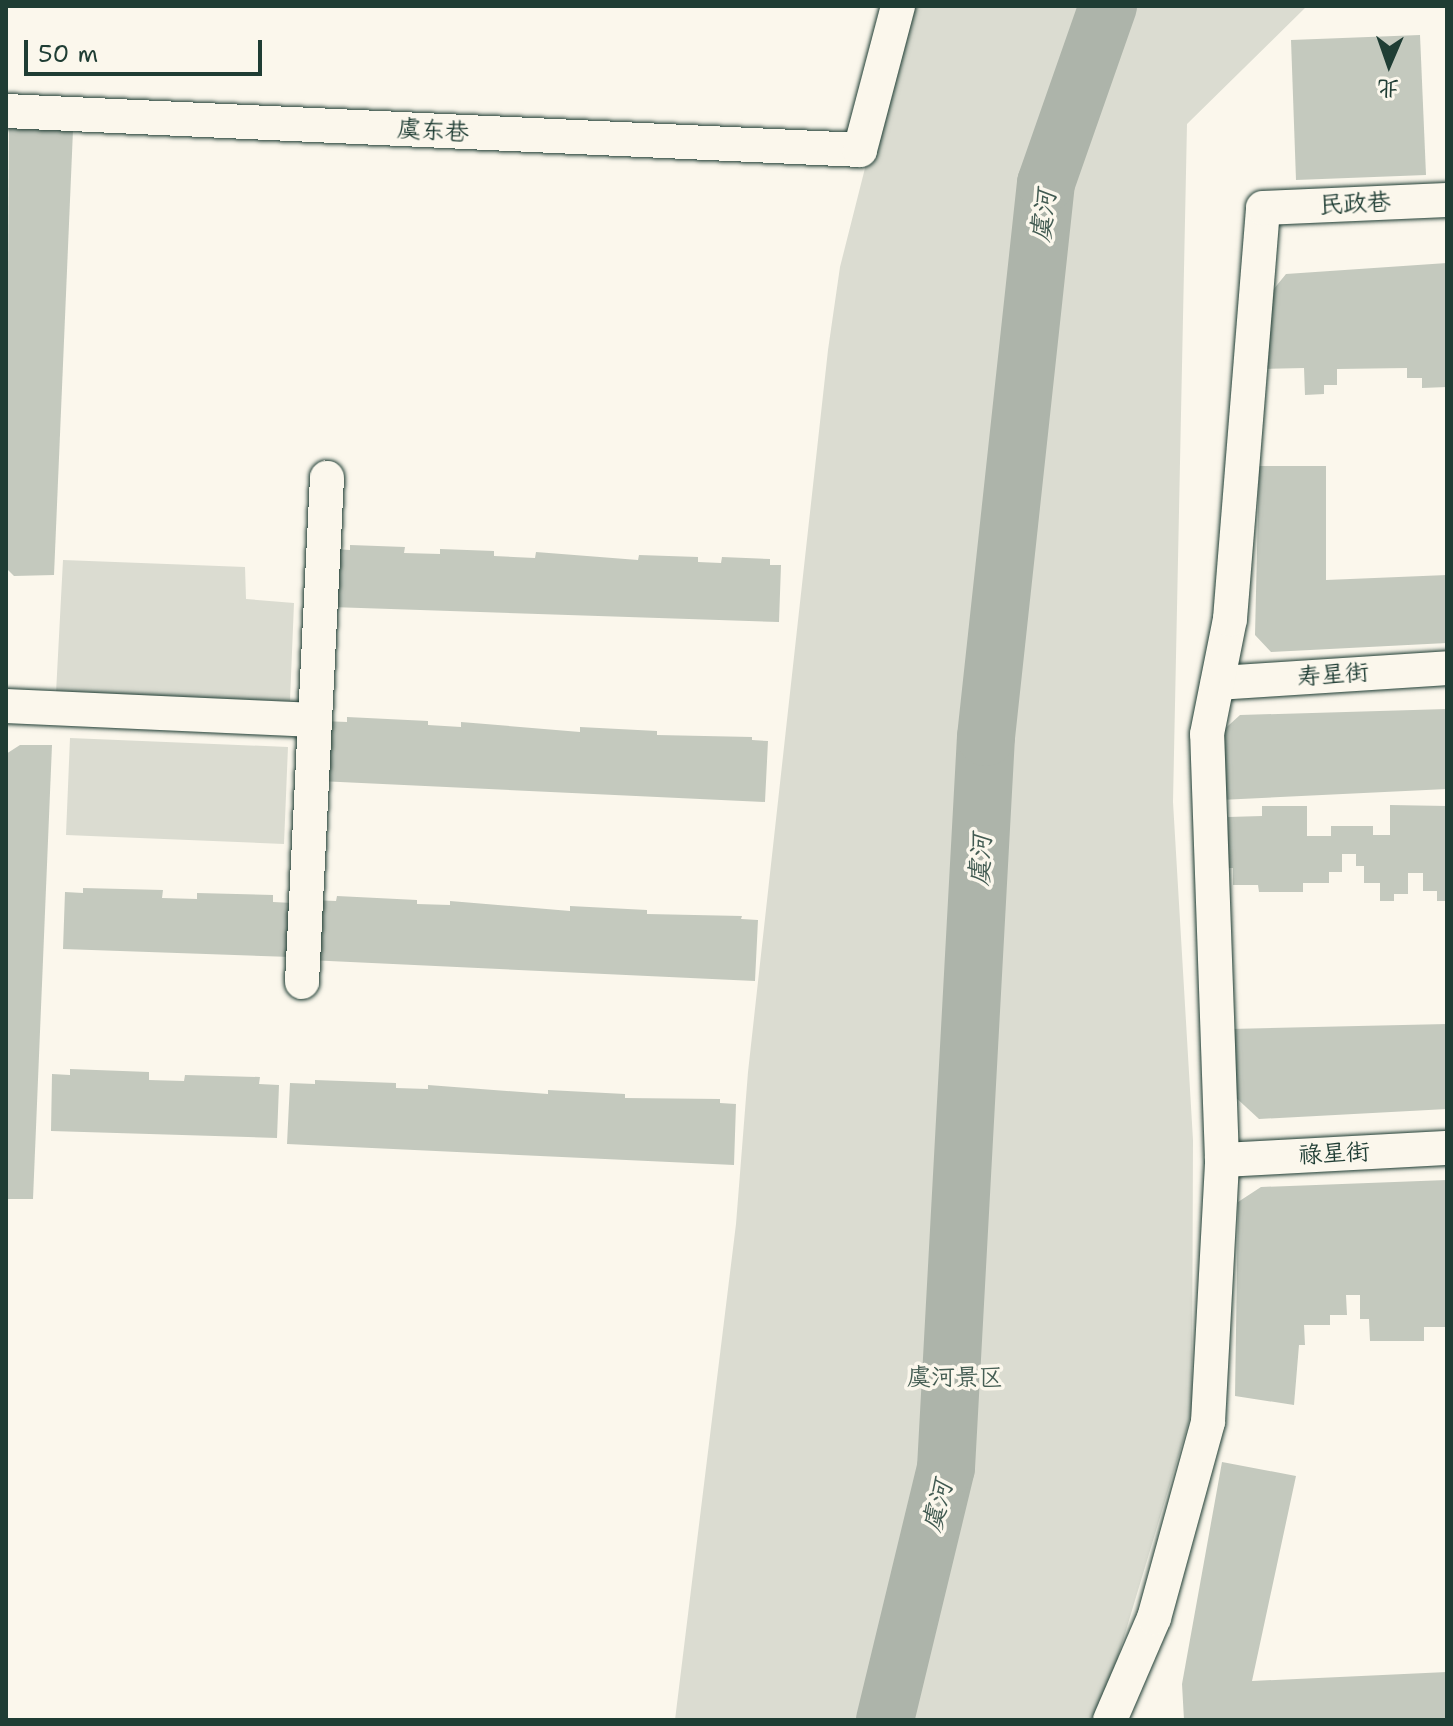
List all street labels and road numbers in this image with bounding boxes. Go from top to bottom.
street label: 虞东巷 [396,115,470,147]
street label: 民政巷 [1318,188,1392,220]
street label: 寿星街 [1296,658,1370,692]
street label: 禄星街 [1297,1138,1371,1170]

